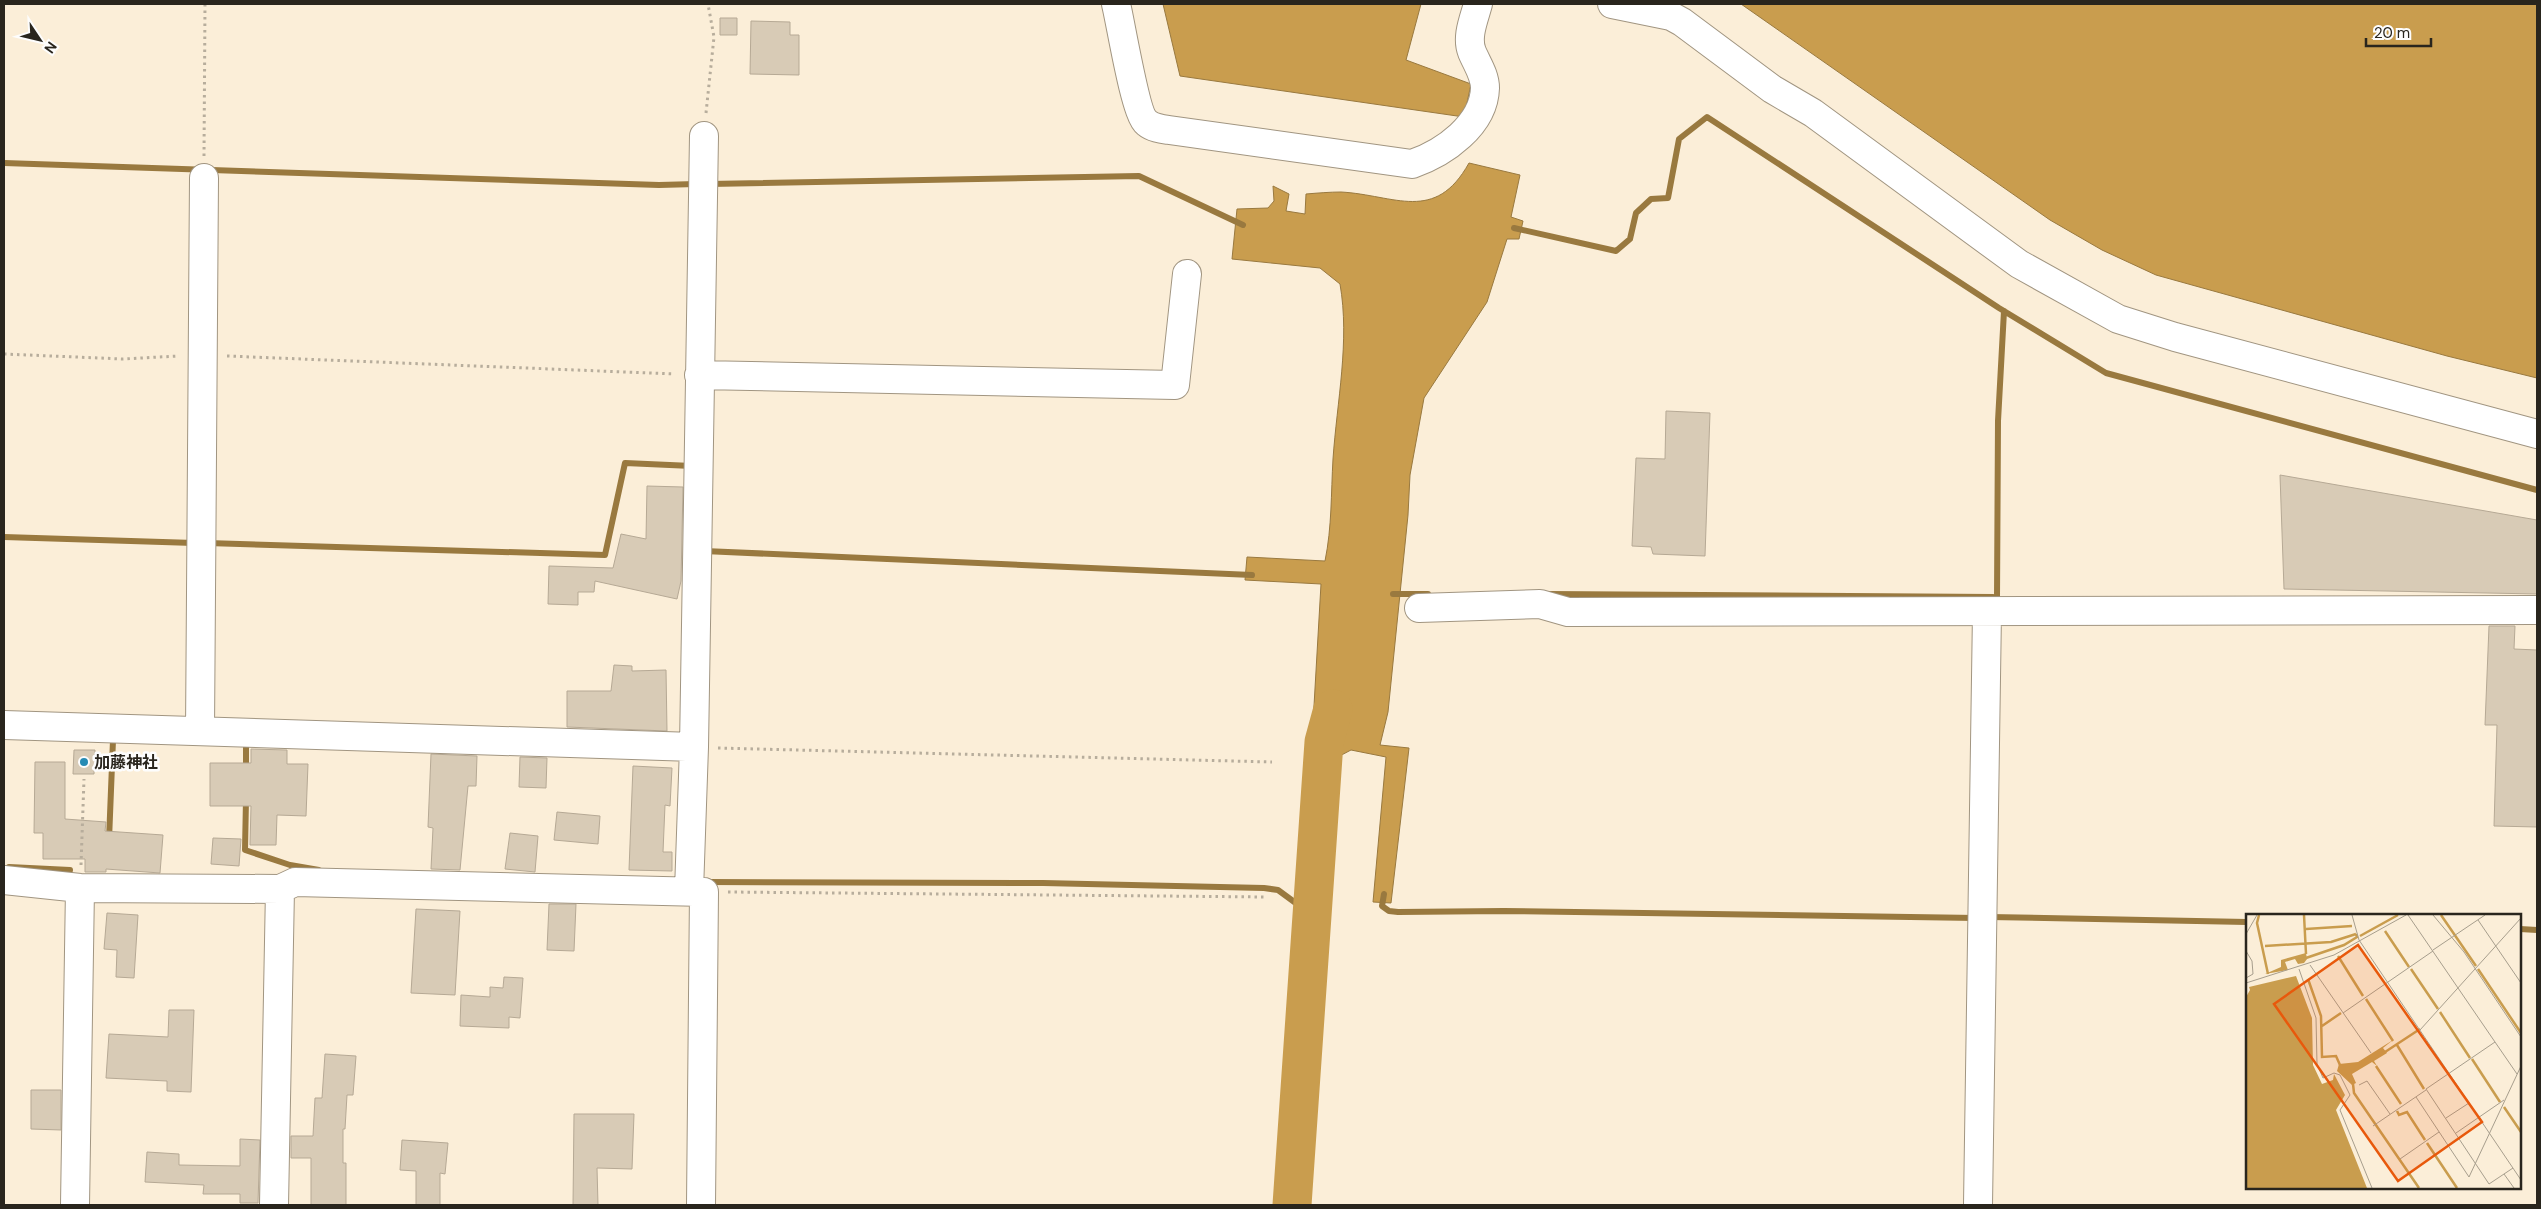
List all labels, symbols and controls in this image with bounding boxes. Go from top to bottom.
north arrow [15,15,65,65]
scale bar [2366,15,2431,47]
text: 20 m [2374,23,2410,43]
text: N [40,38,61,57]
place label: 加藤神社 [94,752,158,773]
marker: 加藤神社 [78,756,90,768]
inset map [2246,914,2521,1189]

